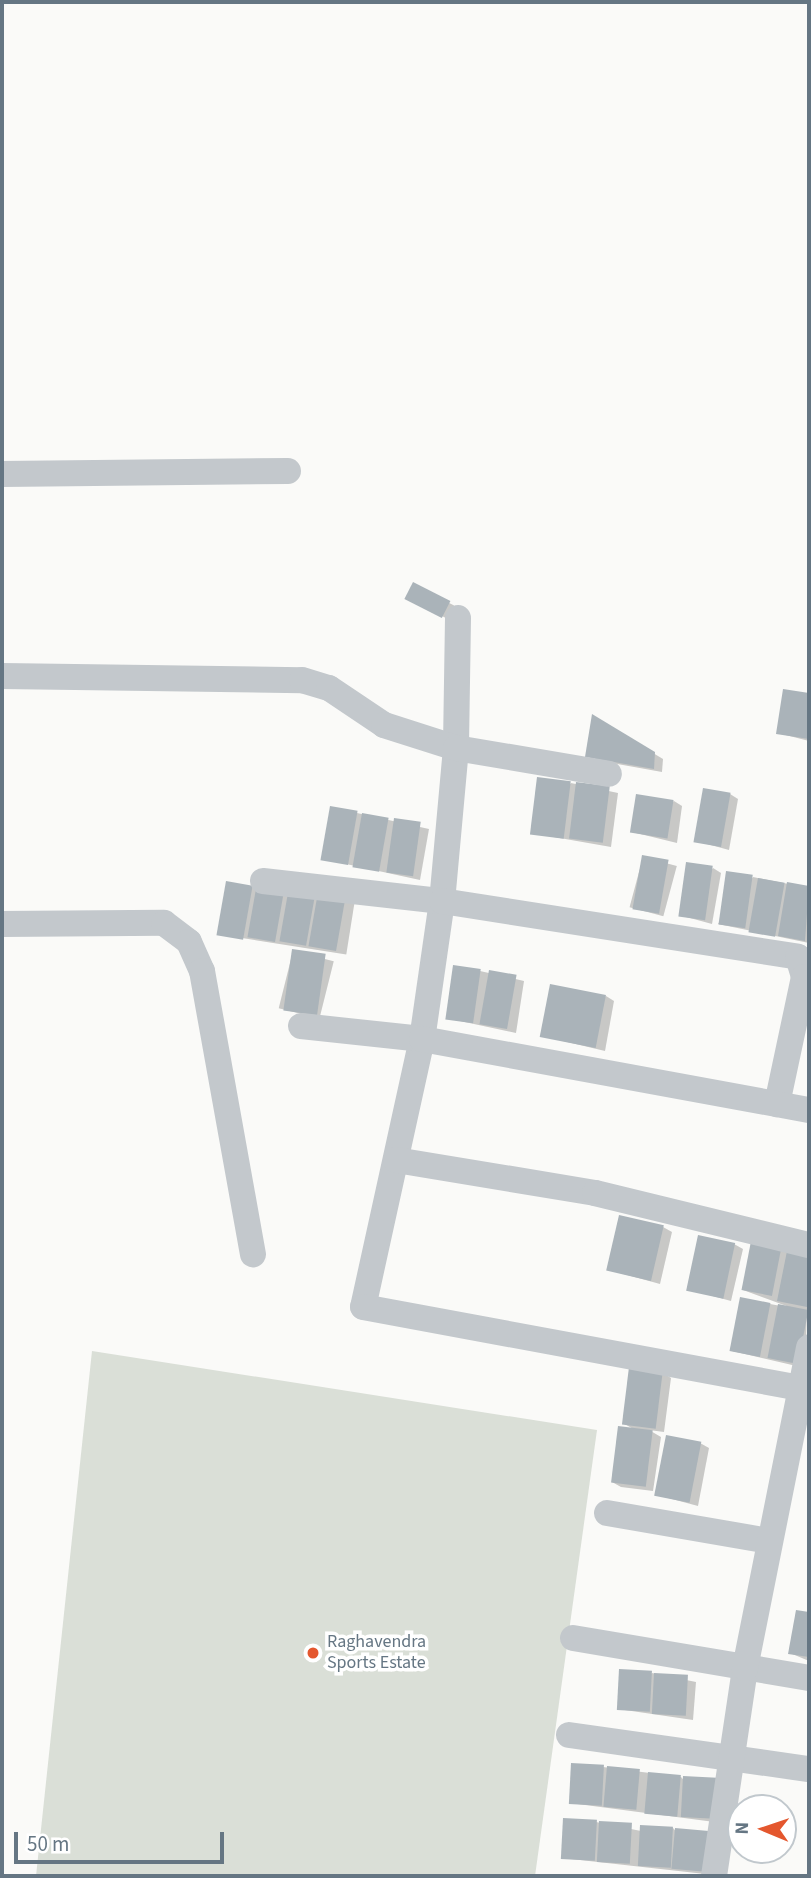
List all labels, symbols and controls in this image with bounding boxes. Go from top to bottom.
place label: Raghavendra Sports Estate [327,1632,426,1674]
marker: Raghavendra Sports Estate [305,1645,321,1661]
north arrow [727,1794,797,1864]
scale bar [18,1818,228,1862]
text: N [729,1822,756,1835]
text: 50 m [27,1829,69,1859]

